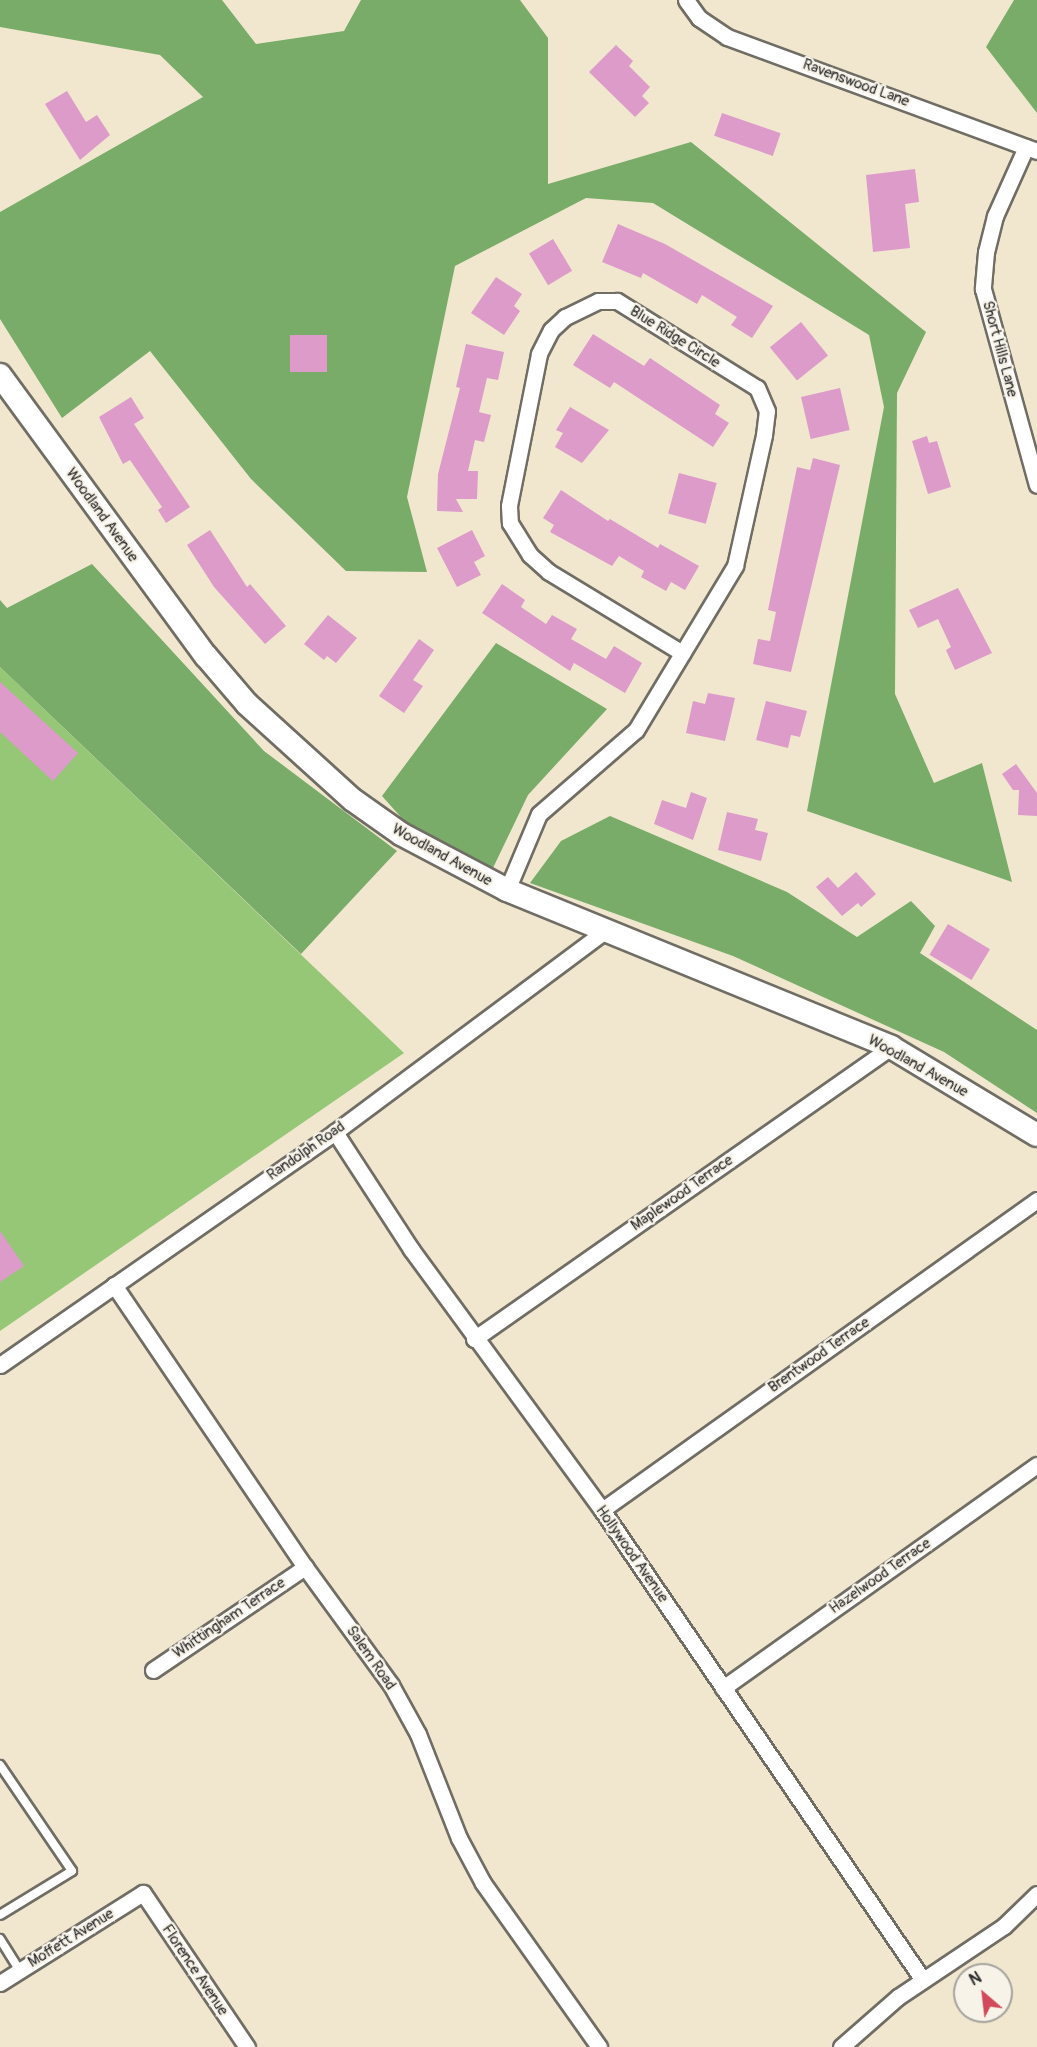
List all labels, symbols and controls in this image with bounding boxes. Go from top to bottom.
street label: Ravenswood Lane [800,55,912,111]
street label: Short Hills Lane [979,299,1021,399]
street label: Blue Ridge Circle [627,302,723,372]
street label: Woodland Avenue [62,465,142,565]
street label: Woodland Avenue [389,820,495,890]
street label: Woodland Avenue [865,1031,971,1101]
street label: Randolph Road [264,1118,348,1184]
street label: Maplewood Terrace [628,1151,736,1235]
street label: Brentwood Terrace [765,1313,873,1397]
street label: Hollywood Avenue [592,1502,672,1606]
street label: Hazelwood Terrace [826,1534,934,1618]
street label: Whittingham Terrace [169,1574,289,1662]
street label: Salem Road [342,1622,400,1694]
street label: Moffett Avenue [25,1905,117,1971]
street label: Florence Avenue [158,1921,232,2019]
north arrow [953,1963,1013,2023]
text: N [966,1968,985,1990]

